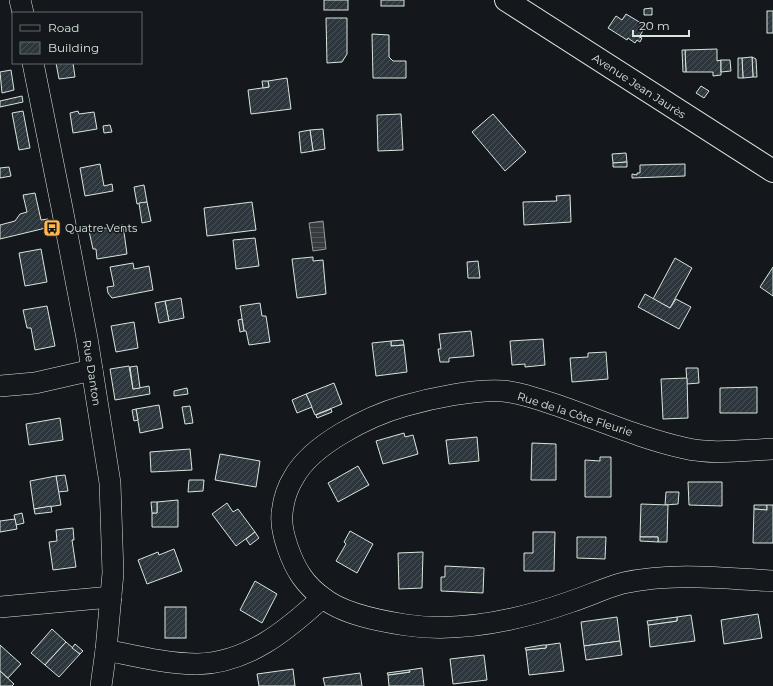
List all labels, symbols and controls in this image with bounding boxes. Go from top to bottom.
legend [12,12,142,64]
scale bar [633,12,689,38]
text: 20 m [639,18,670,33]
text: Road [48,20,79,35]
text: Building [48,40,99,55]
street label: Avenue Jean Jaurès [590,50,689,122]
bus stop icon: Quatre Vents [42,218,62,238]
place label: Quatre Vents [65,221,138,235]
street label: Rue Danton [80,339,104,407]
street label: Rue de la Côte Fleurie [516,389,635,439]

